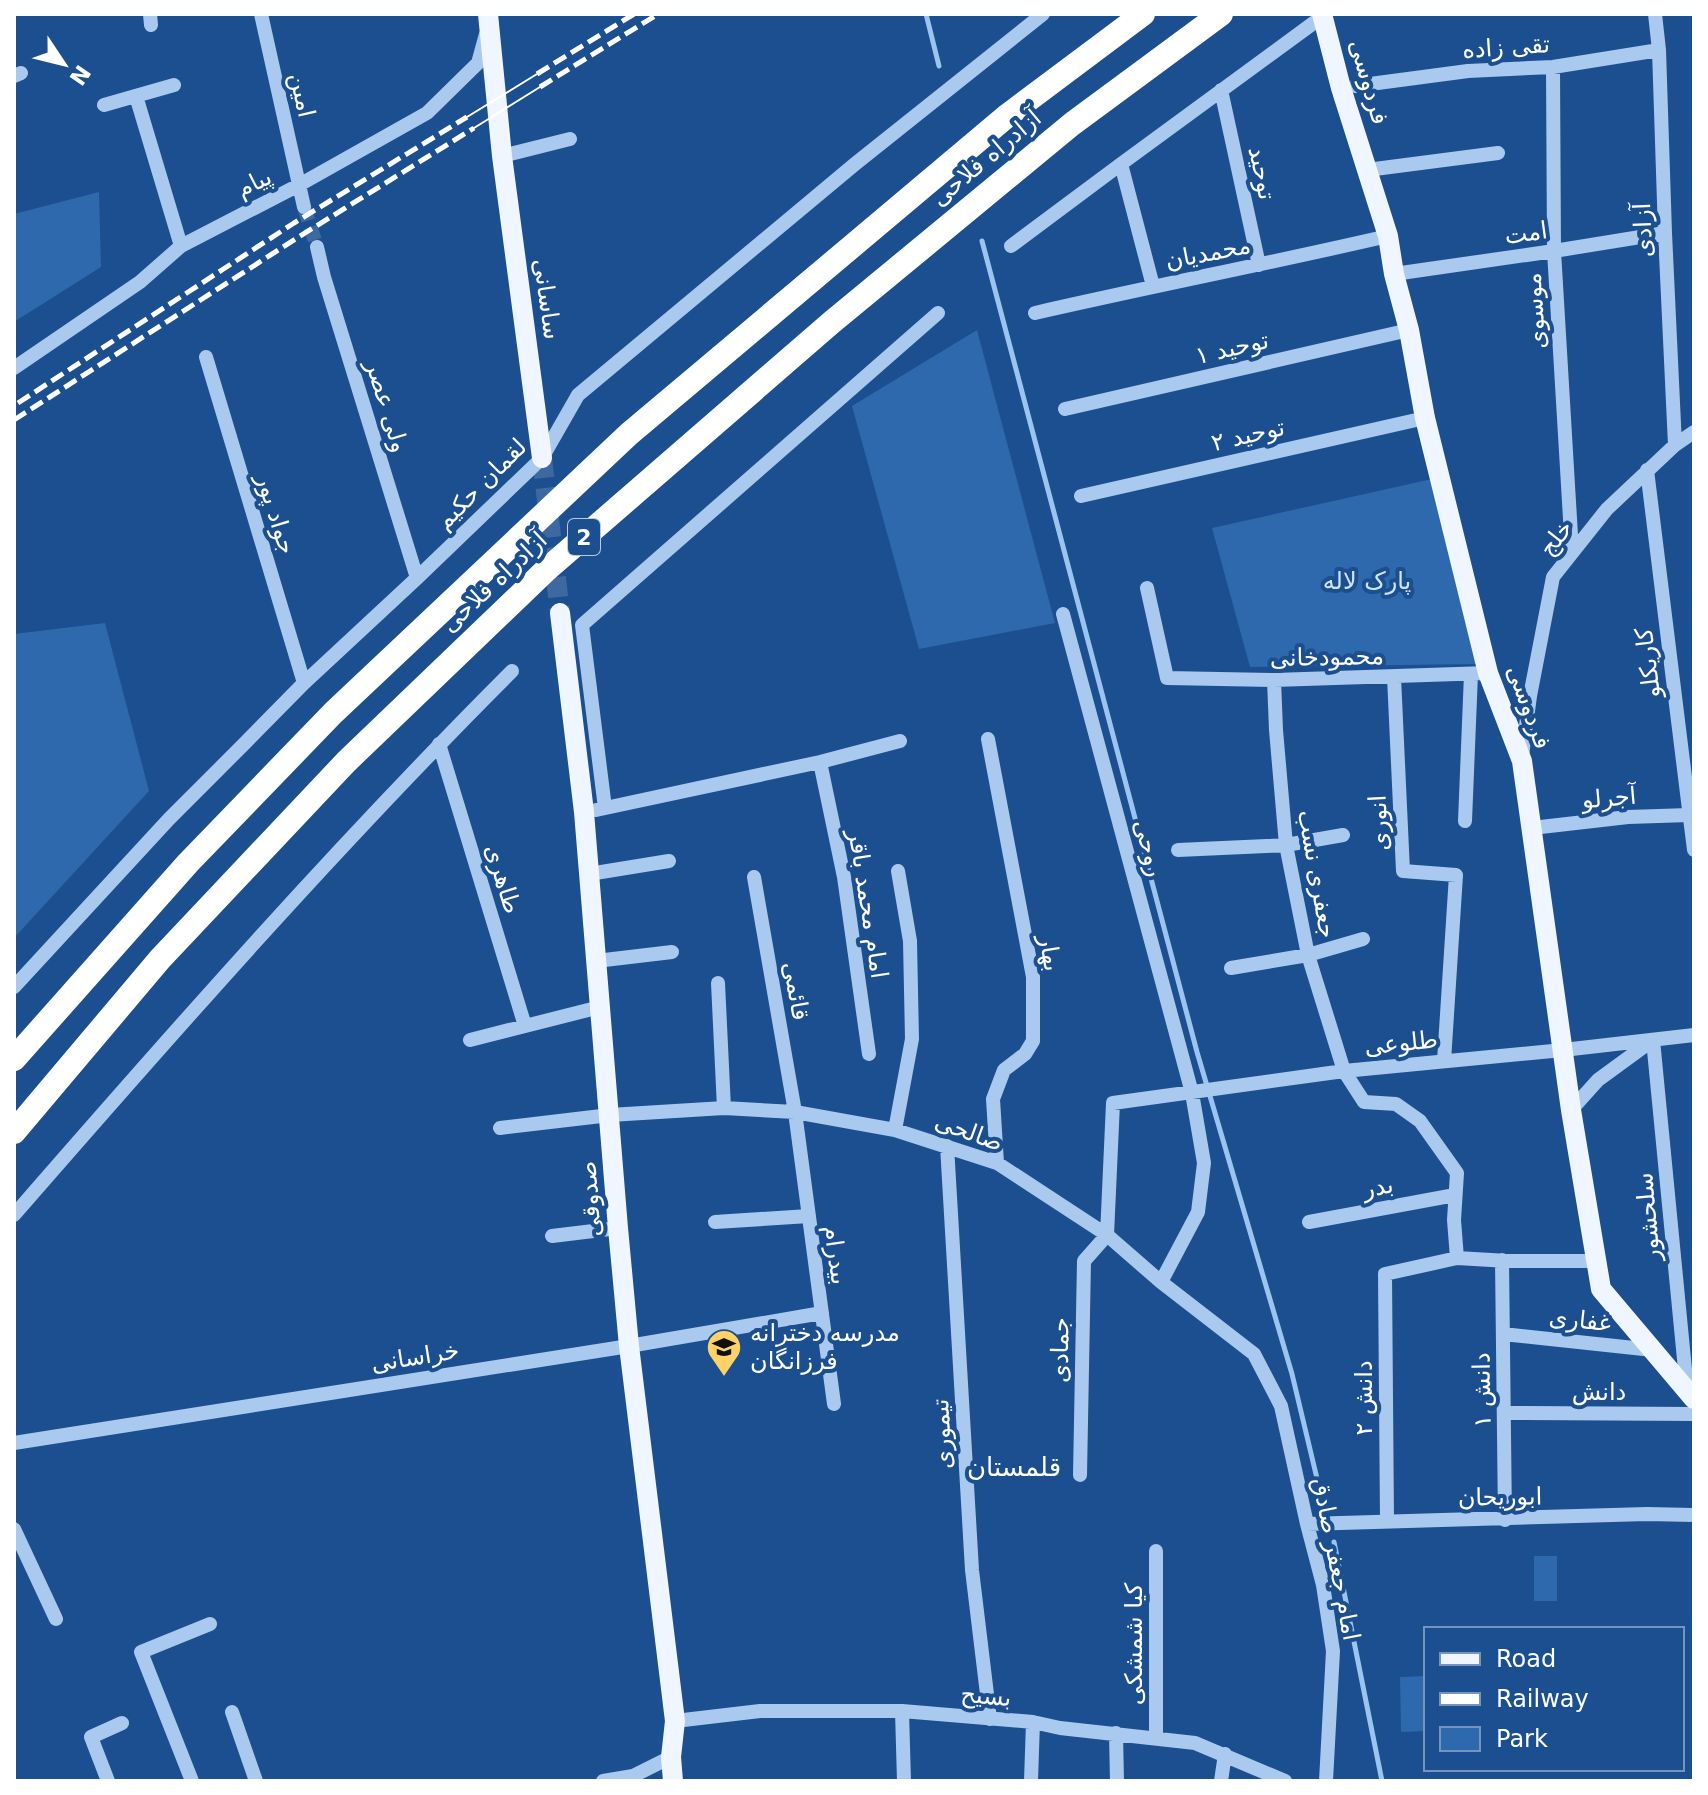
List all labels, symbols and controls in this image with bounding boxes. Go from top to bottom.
north arrow [24,24,104,104]
street label: تقی زاده [1461,30,1551,64]
street label: فردوسی [1344,36,1394,128]
text: N [64,60,95,90]
street label: امین [283,70,321,120]
street label: آزادراه فلاحی [925,102,1048,212]
street label: توحید [1243,144,1281,202]
street label: پیام [232,162,276,204]
street label: آزادی [1627,201,1658,258]
street label: امت [1503,216,1549,250]
street label: محمدیان [1163,231,1253,275]
street label: ساسانی [527,257,567,341]
street label: موسوی [1518,272,1552,350]
street label: توحید ۱ [1193,326,1271,370]
street label: ولی عصر [359,356,414,455]
street label: توحید ۲ [1209,413,1287,457]
street label: لقمان حکیم [430,433,532,535]
street label: جواد پور [250,469,302,558]
street label: خلج [1533,514,1579,562]
road number: 2 [568,519,600,555]
street label: آزادراه فلاحی [435,524,554,638]
park label: پارک لاله [1323,567,1411,595]
street label: کاریکلو [1630,626,1666,701]
street label: محمودخانی [1270,642,1384,672]
street label: فردوسی [1501,661,1557,753]
street label: آجرلو [1580,781,1639,814]
street label: انوری [1364,794,1394,852]
street label: جعفری نسب [1292,808,1342,940]
street label: روحی [1128,816,1170,880]
street label: امام محمد باقر [842,827,894,981]
street label: طاهری [479,841,527,917]
street label: بهار [1033,932,1067,973]
street label: قائمی [777,959,815,1023]
street label: طلوعی [1363,1025,1439,1061]
street label: صالحی [931,1107,1007,1157]
street label: صدوقی [573,1160,607,1238]
street label: بدر [1359,1170,1396,1204]
street label: سلحشور [1630,1171,1666,1264]
street label: بیدرام [818,1224,854,1286]
street label: غفاری [1548,1303,1612,1337]
street label: جمادی [1045,1317,1075,1383]
place label: مدرسه دخترانه فرزانگان [750,1319,900,1375]
school or university icon: مدرسه دخترانه فرزانگان [705,1328,743,1378]
street label: خراسانی [369,1336,461,1378]
street label: دانش ۱ [1467,1352,1497,1428]
street label: دانش ۲ [1350,1360,1378,1436]
street label: دانش [1572,1378,1626,1406]
street label: تیموری [926,1398,958,1470]
district label: قلمستان [967,1452,1061,1482]
street label: امام جعفر صادق [1306,1475,1366,1643]
street label: ابوریحان [1458,1482,1542,1512]
street label: کیا شمشکی [1120,1582,1148,1705]
legend [1424,1627,1684,1771]
text: Road [1496,1645,1556,1673]
street label: بسیح [959,1680,1013,1712]
text: Railway [1496,1685,1589,1713]
text: Park [1496,1725,1548,1753]

